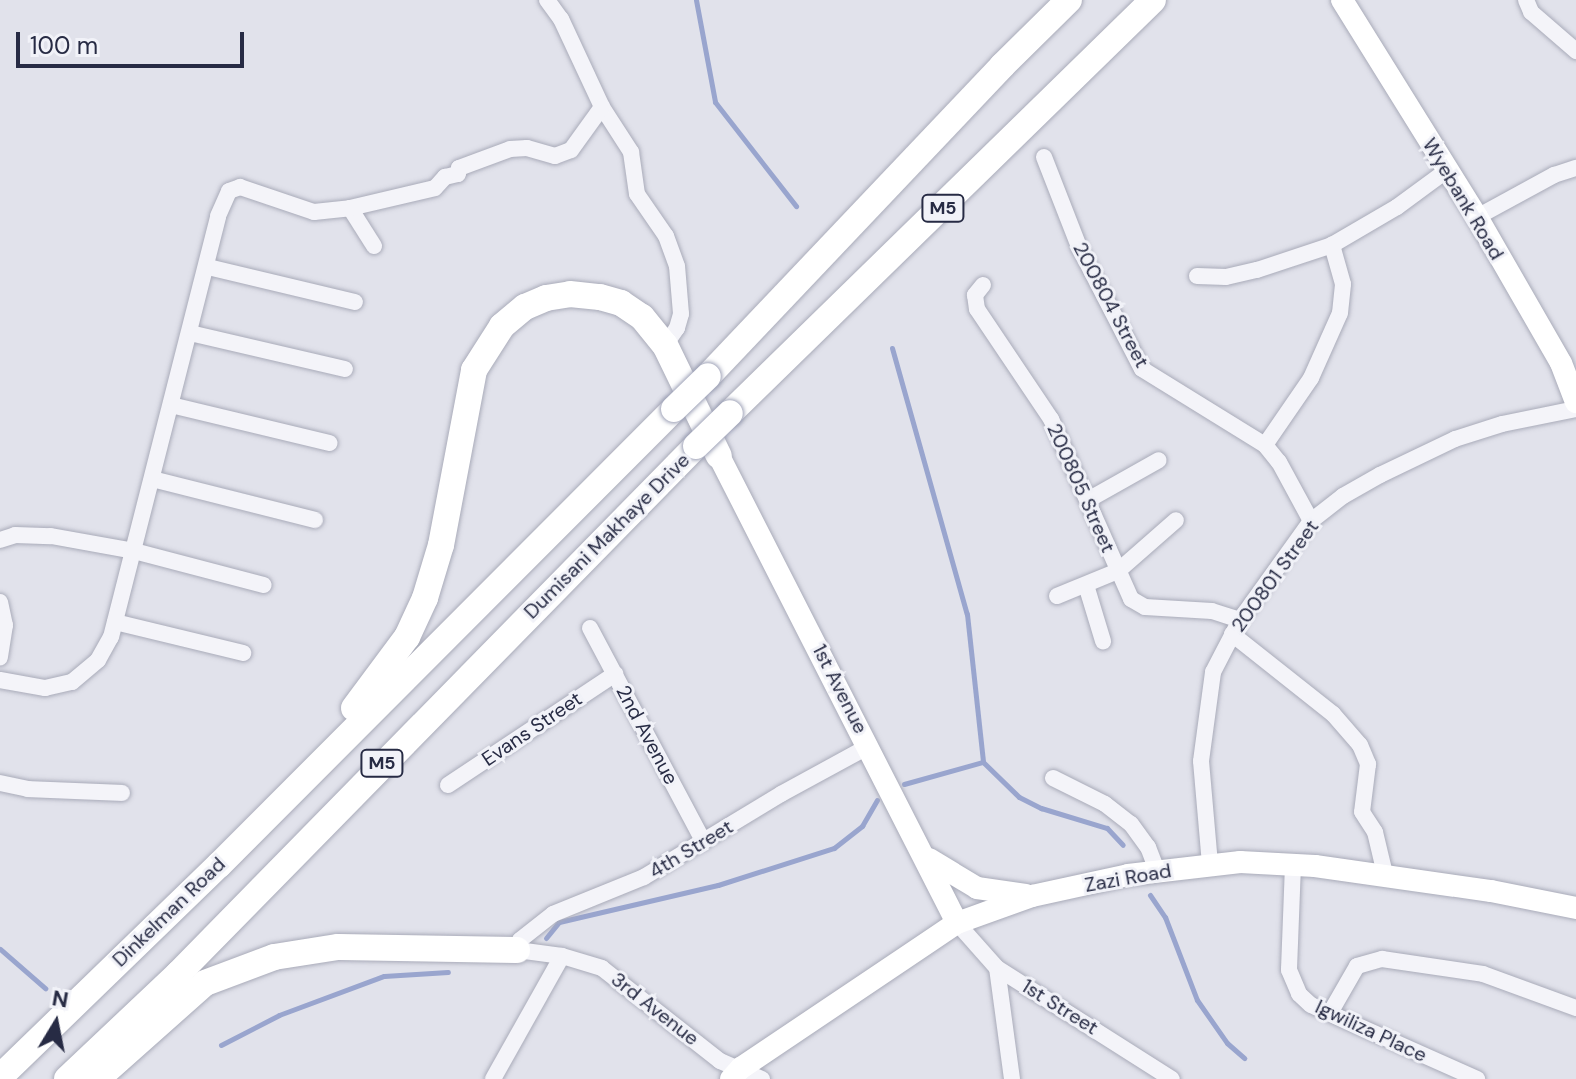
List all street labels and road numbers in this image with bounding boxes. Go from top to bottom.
street label: Wyebank Road [1417,134,1509,264]
road number: M5 [921,194,965,222]
street label: 200804 Street [1068,238,1154,372]
street label: 200805 Street [1042,420,1120,556]
street label: Dumisani Makhaye Drive [519,448,695,624]
street label: 200801 Street [1226,515,1324,637]
street label: 1st Avenue [807,640,873,738]
street label: 2nd Avenue [611,681,683,789]
street label: Evans Street [477,687,587,771]
road number: M5 [360,749,404,777]
street label: 4th Street [645,815,737,883]
street label: Dinkelman Road [108,852,230,972]
street label: Zazi Road [1083,859,1173,897]
street label: 3rd Avenue [606,967,704,1051]
street label: 1st Street [1017,974,1103,1040]
street label: Igwiliza Place [1311,995,1431,1067]

